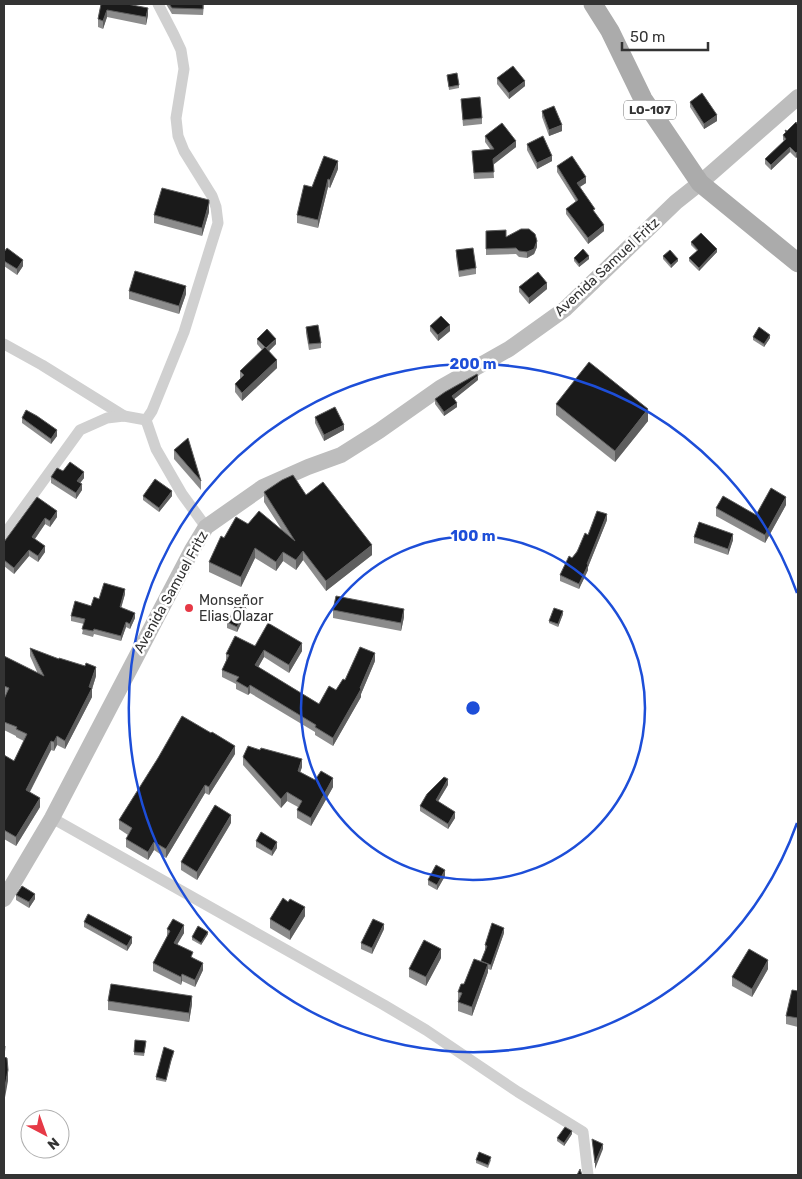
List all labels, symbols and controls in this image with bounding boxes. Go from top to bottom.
scale bar [622,20,708,52]
text: 50 m [630,28,665,46]
road number: LO-107 [624,100,676,120]
street label: Avenida Samuel Fritz [551,214,663,320]
text: 200 m [449,355,497,373]
text: 100 m [451,527,495,545]
street label: Avenida Samuel Fritz [130,528,212,656]
place label: Monseñor Elias Olazar [199,592,274,625]
marker: Monseñor Elias Olazar [183,602,195,614]
centre of rings [464,699,482,717]
north arrow [20,1109,70,1159]
text: N [44,1134,63,1153]

